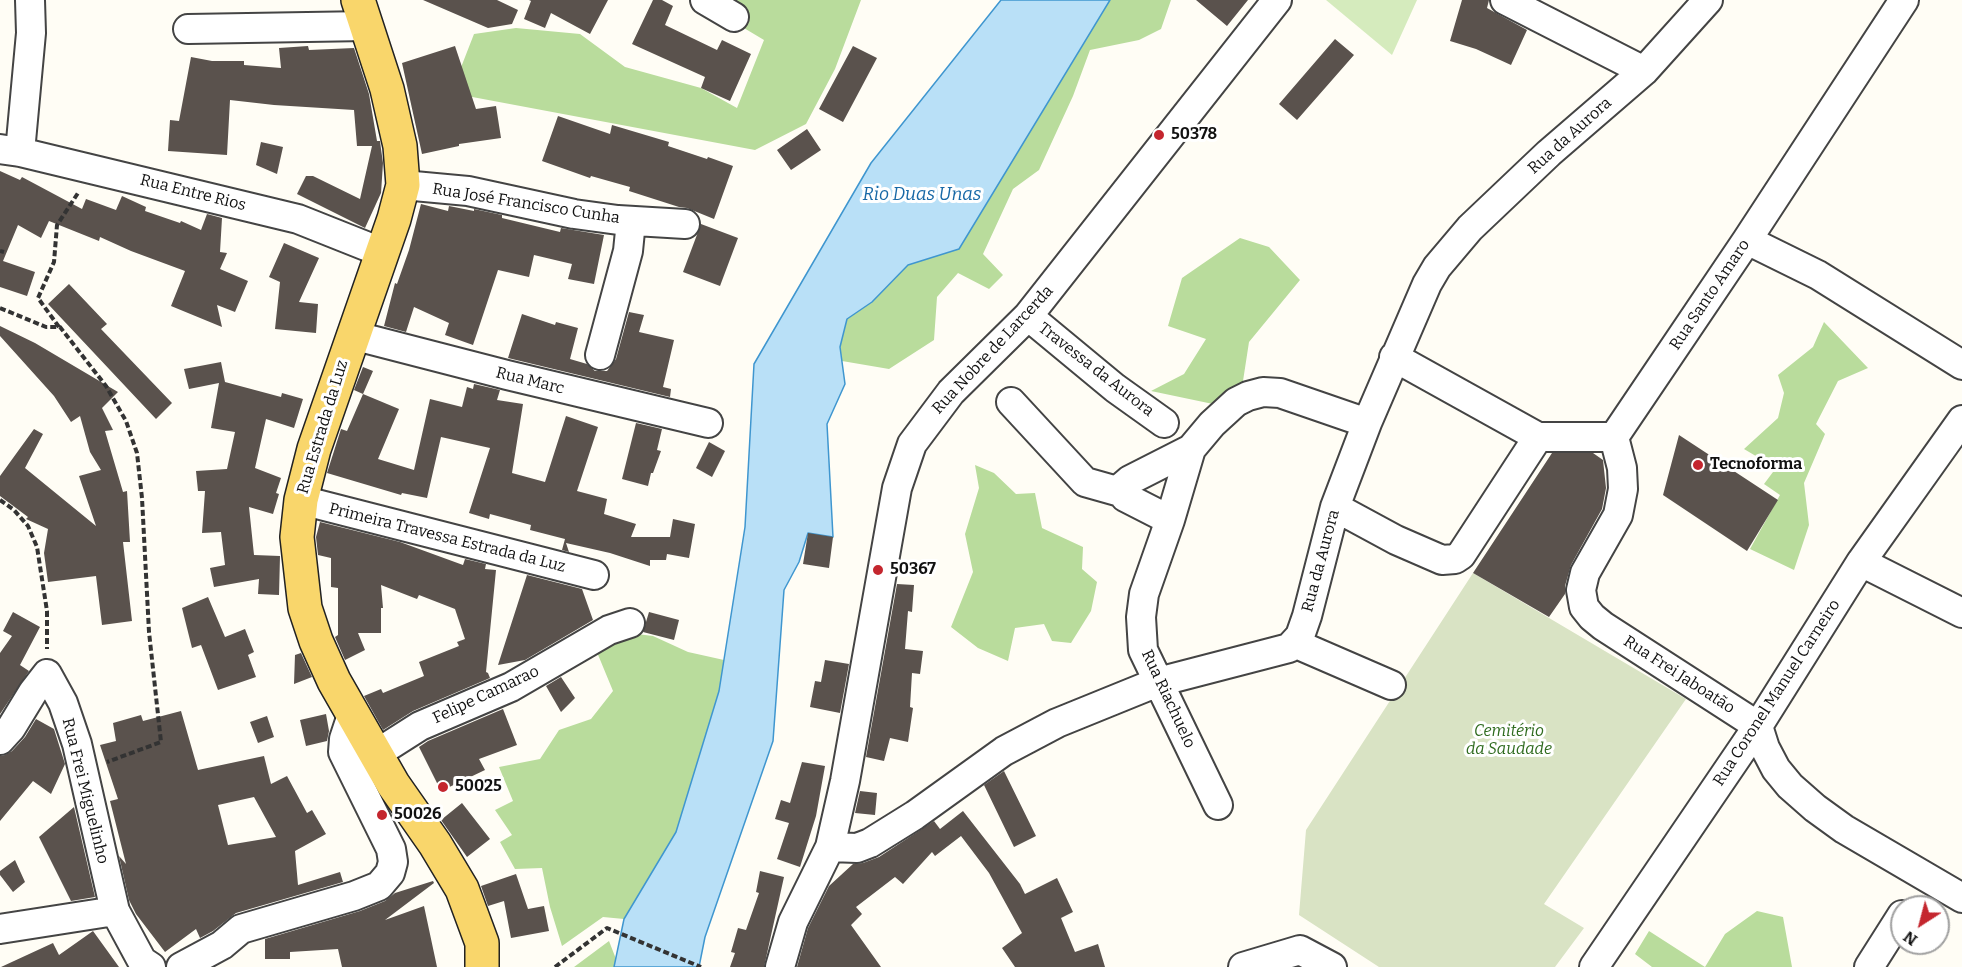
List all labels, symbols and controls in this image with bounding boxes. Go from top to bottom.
street label: Rua da Aurora [1524,94,1616,178]
place label: 50378 [1171,125,1217,145]
marker: 50378 [1152,128,1166,142]
street label: Rua Entre Rios [138,171,248,215]
street label: Rua José Francisco Cunha [431,180,621,228]
water label: Rio Duas Unas [863,184,981,206]
street label: Rua Santo Amaro [1666,236,1754,354]
street label: Rua Nobre de Larcerda [928,282,1058,418]
street label: Travessa da Aurora [1034,319,1158,421]
street label: Rua Estrada da Luz [293,358,353,496]
street label: Rua Marc [494,363,566,399]
place label: Tecnoforma [1710,455,1802,475]
marker: Tecnoforma [1691,458,1705,472]
street label: Primeira Travessa Estrada da Luz [327,499,567,577]
street label: Rua da Aurora [1298,508,1344,614]
place label: 50367 [890,560,936,580]
marker: 50367 [871,563,885,577]
street label: Rua Coronel Manuel Carneiro [1710,596,1844,790]
street label: Rua Frei Jaboatão [1620,632,1738,718]
street label: Rua Riachuelo [1137,647,1199,751]
street label: Felipe Camarao [430,662,542,728]
street label: Rua Frei Miguelinho [58,716,112,866]
park label: Cemitério da Saudade [1466,722,1552,760]
place label: 50025 [455,777,502,797]
marker: 50025 [436,780,450,794]
place label: 50026 [394,805,442,825]
marker: 50026 [375,808,389,822]
north arrow [1890,895,1950,955]
text: N [1900,927,1921,950]

